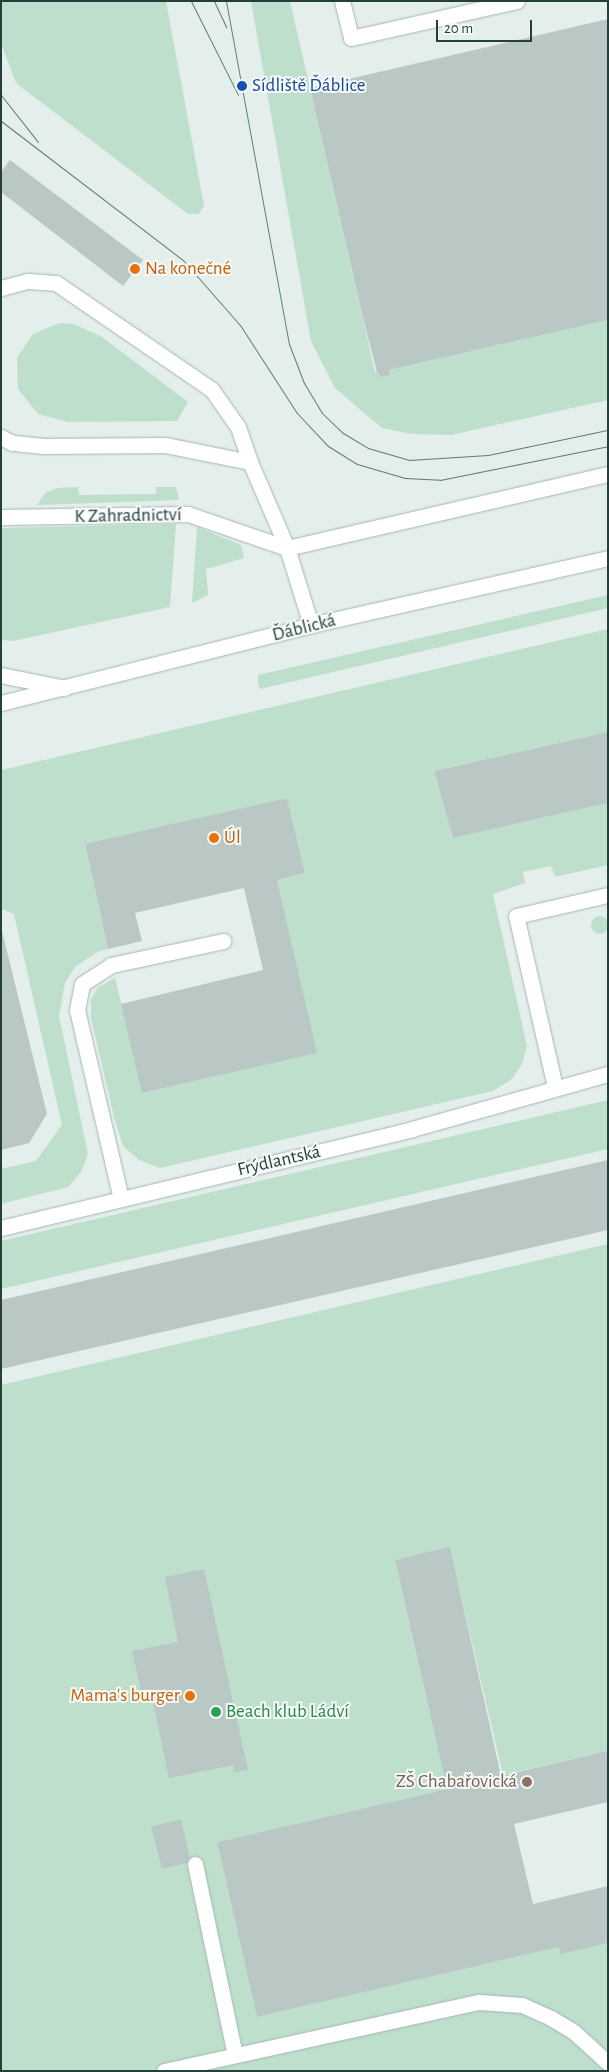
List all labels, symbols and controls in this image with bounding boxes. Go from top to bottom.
scale bar [439,10,535,42]
text: 20 m [444,21,473,36]
place label: Sídliště Ďáblice [252,75,366,97]
marker: Sídliště Ďáblice [236,80,248,92]
place label: Na konečné [145,258,231,280]
marker: Na konečné [129,263,141,275]
street label: K Zahradnictví [74,504,182,528]
street label: Ďáblická [270,609,338,647]
place label: Úl [224,827,241,849]
marker: Úl [208,832,220,844]
street label: Frýdlantská [235,1140,323,1182]
place label: Mama's burger [70,1685,180,1707]
marker: Mama's burger [184,1690,196,1702]
place label: Beach klub Ládví [226,1701,349,1723]
marker: Beach klub Ládví [210,1706,222,1718]
place label: ZŠ Chabařovická [396,1771,517,1793]
marker: ZŠ Chabařovická [521,1776,533,1788]

